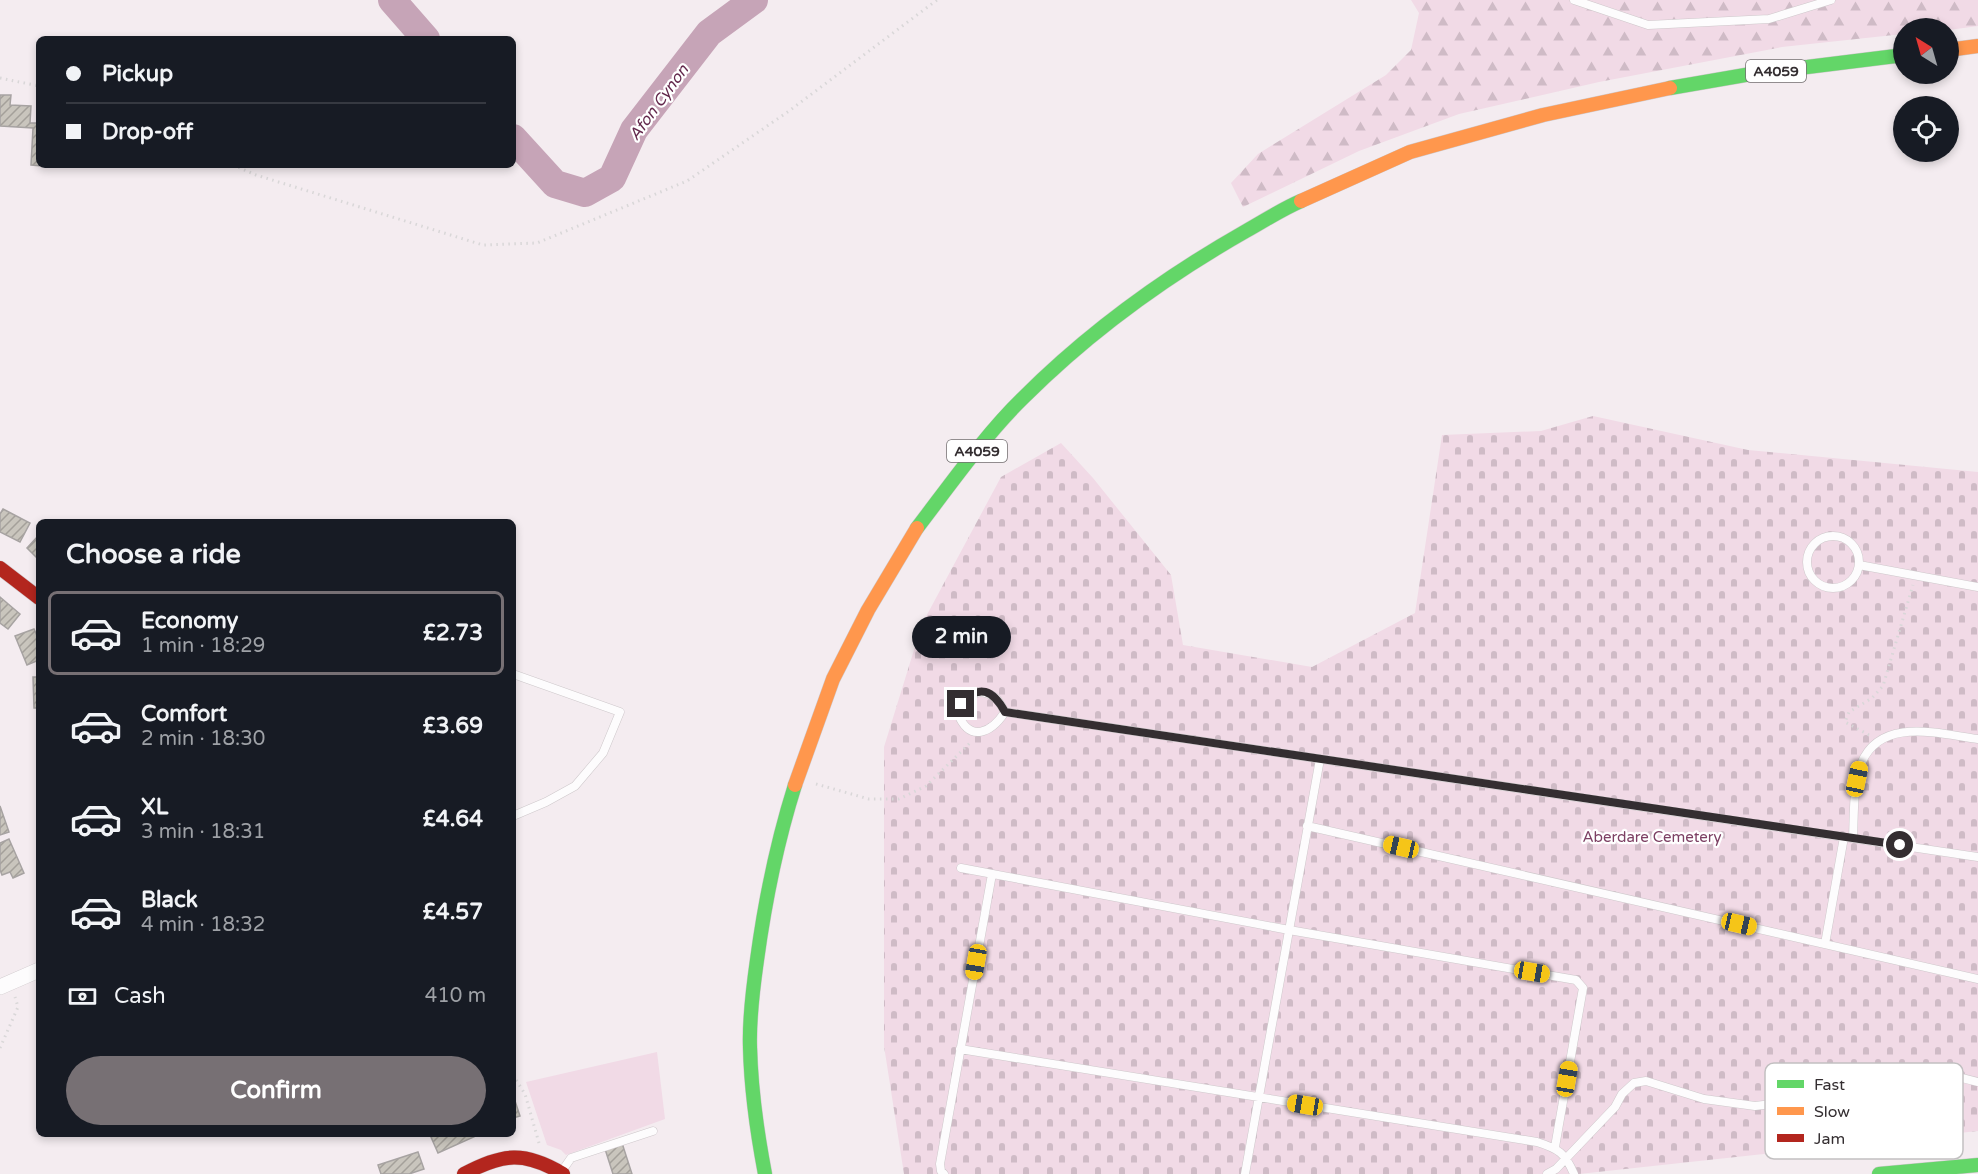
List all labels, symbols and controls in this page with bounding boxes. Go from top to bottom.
north arrow [1893,18,1959,84]
map controls [1893,18,1959,162]
water label: Afon Cynon [625,60,694,144]
road number: A4059 [1746,60,1806,82]
text: Pickup [102,61,173,87]
button: locate [1893,96,1959,162]
text: Drop-off [102,119,193,145]
road number: A4059 [947,440,1007,462]
text: Choose a ride [66,538,241,571]
icon: car [69,606,123,660]
text: Economy [141,608,238,634]
callout: 2 min [912,617,1010,659]
text: £2.73 [423,620,483,646]
text: 2 min [935,625,988,649]
text: 1 min · 18:29 [141,634,265,658]
route end [947,690,974,717]
icon: car [69,699,123,753]
text: Comfort [141,701,227,727]
text: £3.69 [423,713,483,739]
text: 2 min · 18:30 [141,727,265,751]
car [1844,760,1870,798]
icon: car [69,792,123,846]
text: XL [141,794,168,820]
text: £4.64 [423,806,483,832]
text: 3 min · 18:31 [141,820,265,844]
park label: Aberdare Cemetery [1582,828,1722,846]
route start [1886,831,1913,858]
car [1381,834,1421,860]
icon: car [69,885,123,939]
text: Black [141,887,198,913]
text: £4.57 [423,899,483,925]
car [1719,911,1759,937]
text: 4 min · 18:32 [141,913,265,937]
car [964,943,988,981]
car [1513,960,1551,984]
icon: cash [66,980,99,1013]
text: Cash [114,983,166,1009]
text: 410 m [425,984,486,1008]
button: Confirm [66,1056,486,1125]
car [1555,1060,1579,1098]
legend [1765,1063,1963,1159]
text: Fast [1814,1075,1845,1095]
car [1286,1093,1324,1117]
text: Slow [1814,1102,1850,1122]
text: Jam [1814,1129,1845,1149]

